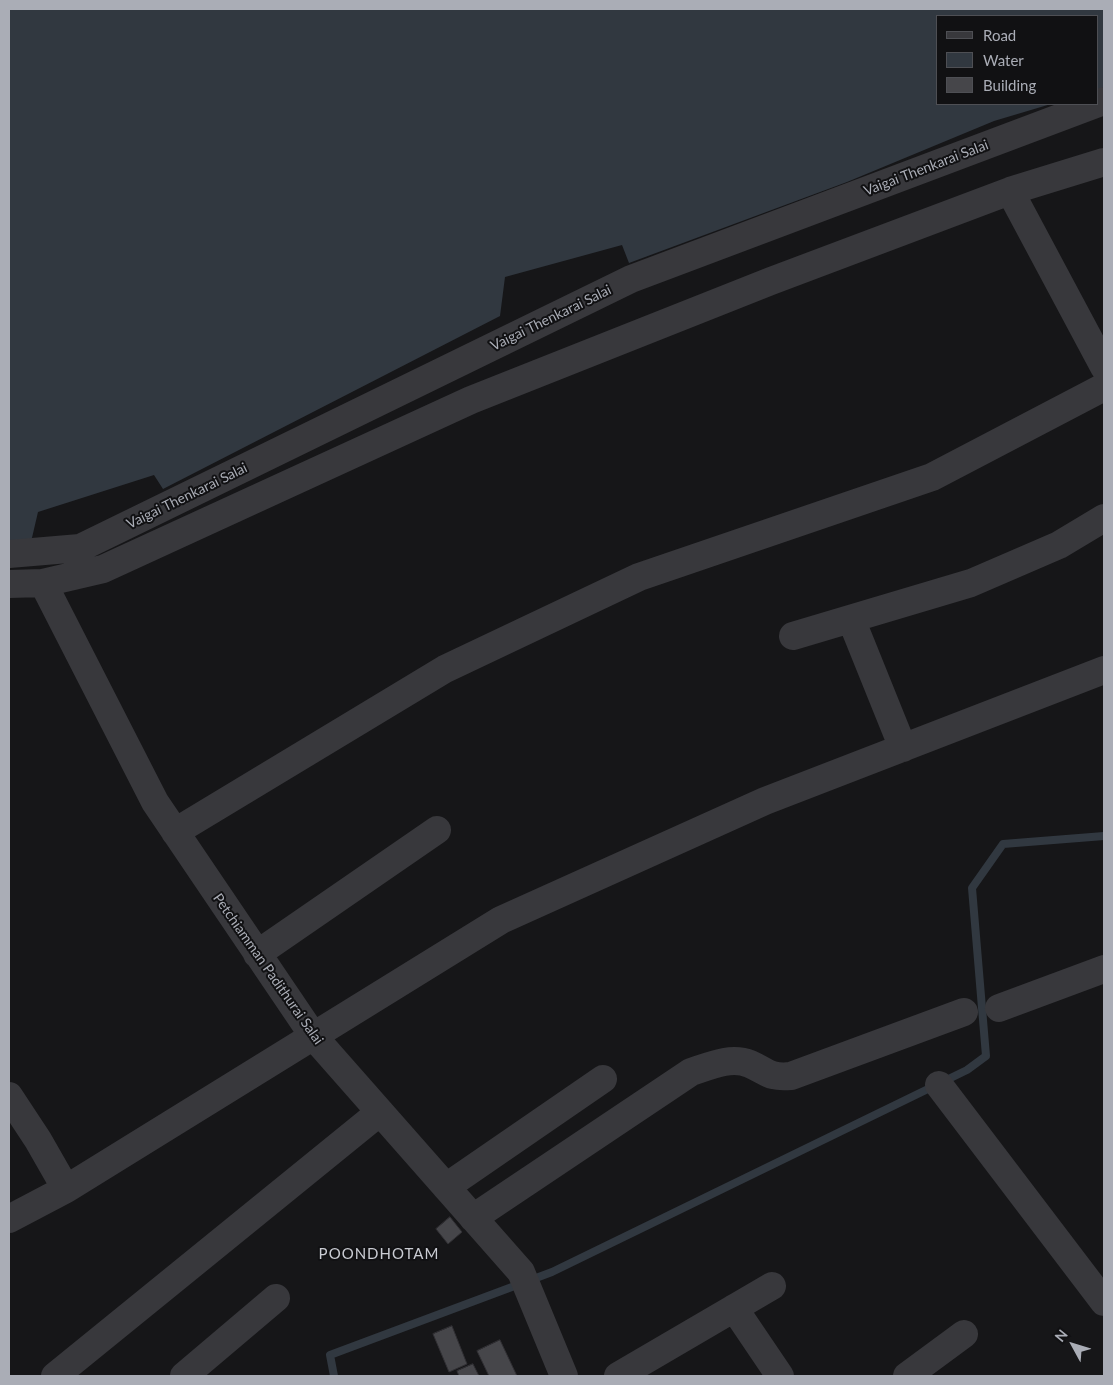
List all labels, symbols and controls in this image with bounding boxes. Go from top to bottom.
legend [936,15,1098,105]
text: Road [983,26,1016,44]
text: Water [983,51,1024,69]
text: Building [983,76,1036,94]
street label: Vaigai Thenkarai Salai [861,136,991,200]
street label: Vaigai Thenkarai Salai [488,281,614,355]
street label: Vaigai Thenkarai Salai [124,459,250,533]
street label: Petchiamman Padithurai Salai [209,890,327,1048]
district label: POONDHOTAM [317,1245,441,1263]
north arrow [1048,1320,1098,1370]
text: N [1051,1326,1071,1345]

